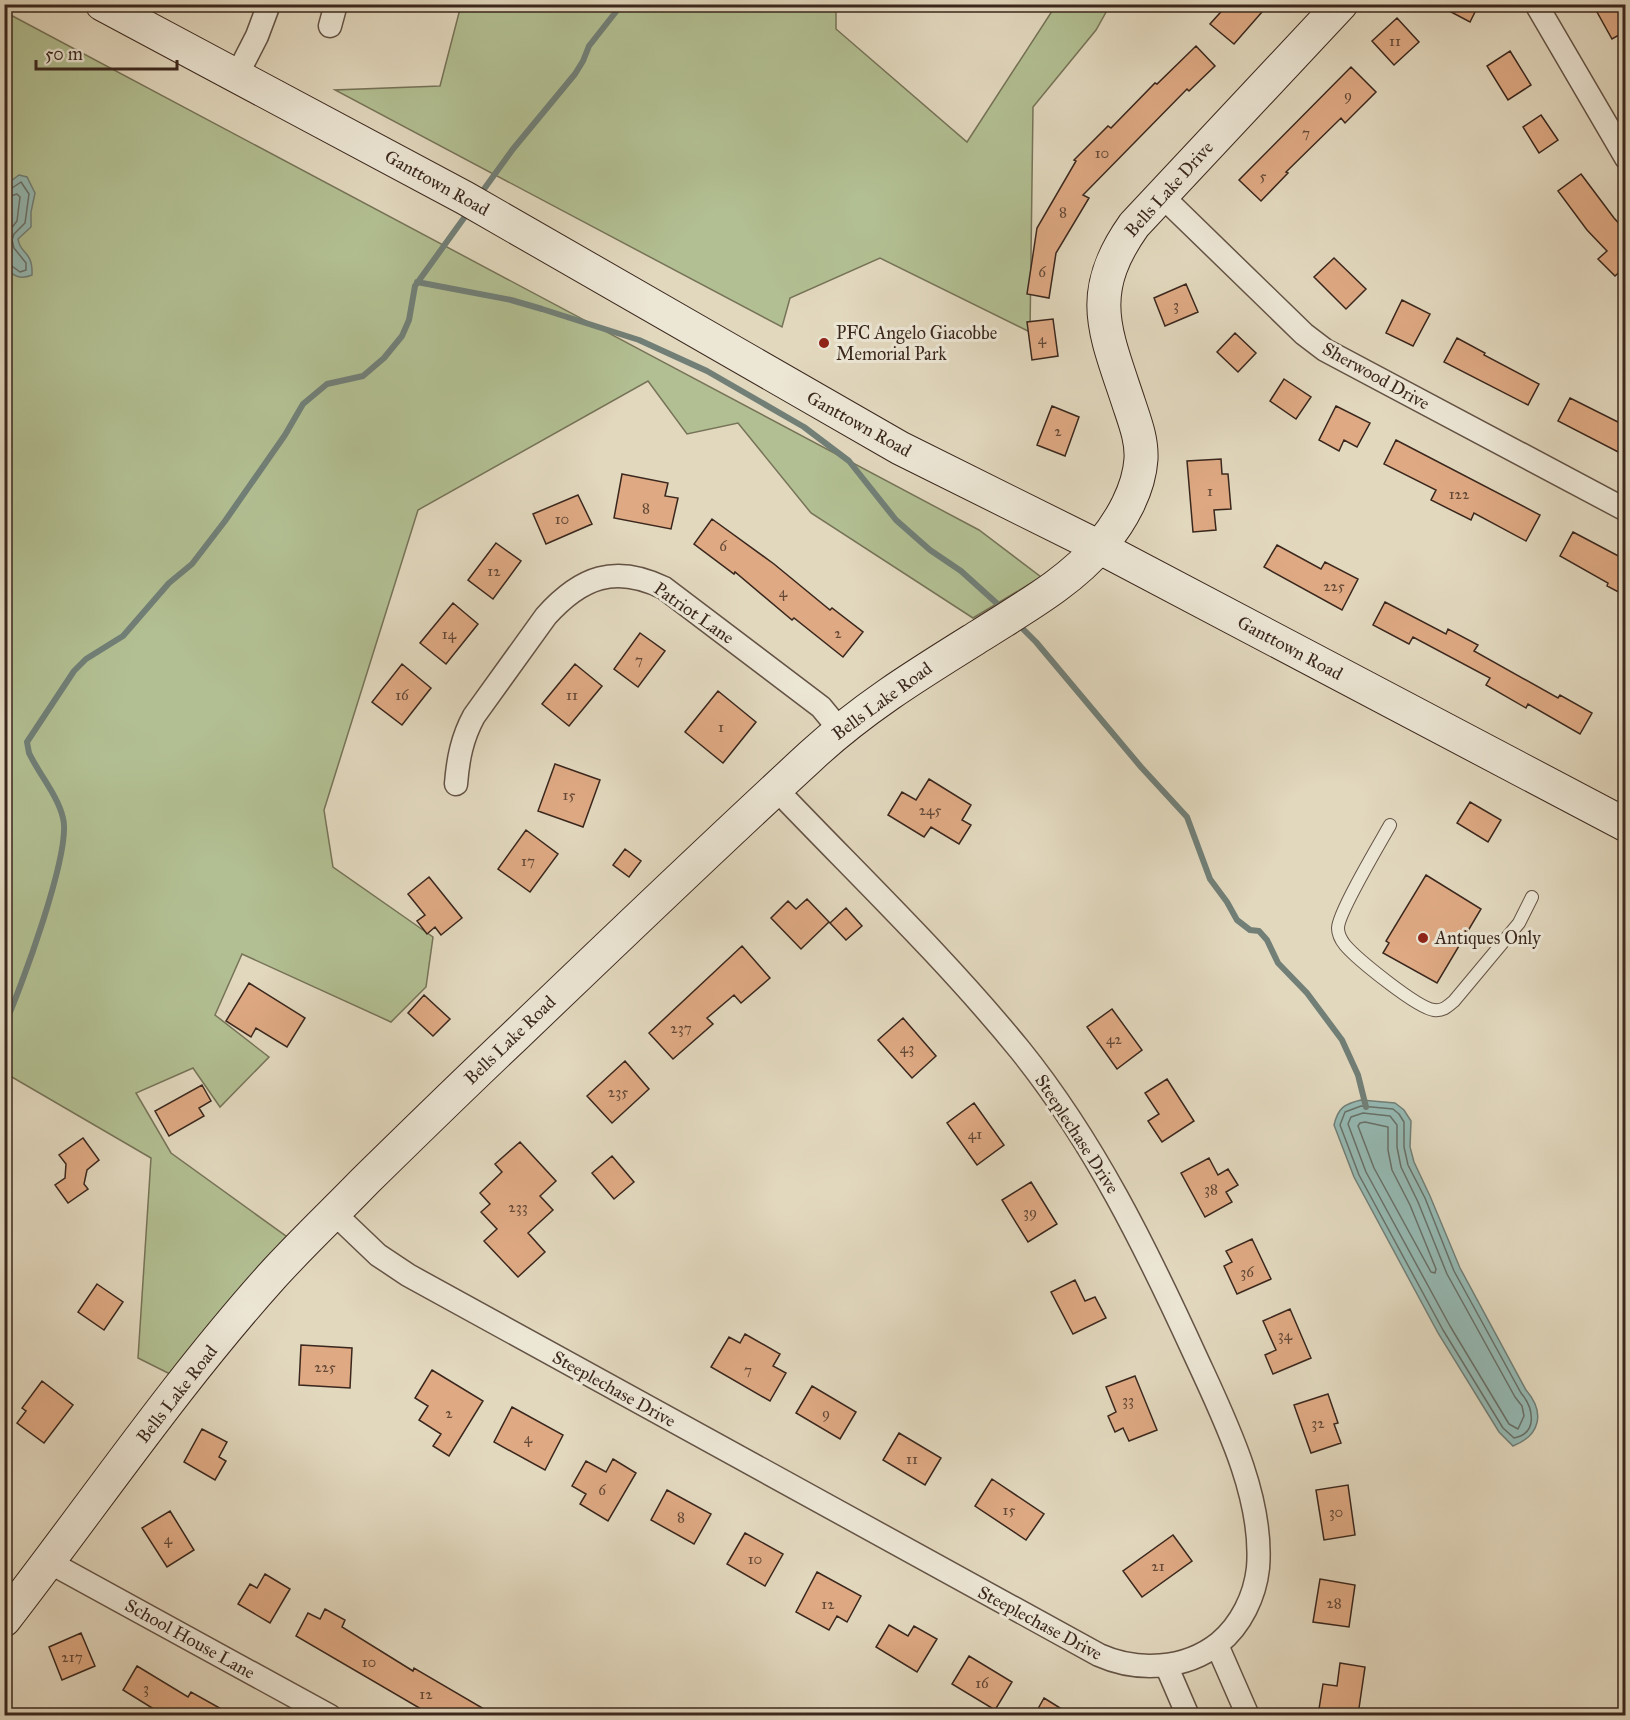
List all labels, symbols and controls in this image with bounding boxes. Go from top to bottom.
house number: 11 [1389,32,1401,50]
scale bar [36,33,177,71]
text: 50 m [45,43,83,65]
house number: 9 [1344,86,1352,104]
house number: 7 [1302,124,1310,142]
street label: Bells Lake Drive [1120,136,1218,242]
house number: 10 [1095,144,1109,162]
street label: Ganttown Road [381,145,493,221]
house number: 5 [1260,167,1267,185]
house number: 8 [1059,203,1067,221]
house number: 6 [1038,263,1047,281]
house number: 3 [1173,296,1179,314]
place label: PFC Angelo Giacobbe Memorial Park [836,322,997,365]
house number: 4 [1038,330,1047,348]
marker: PFC Angelo Giacobbe Memorial Park [817,336,831,350]
street label: Sherwood Drive [1318,337,1434,415]
street label: Ganttown Road [803,386,915,462]
house number: 2 [1054,422,1062,440]
house number: 1 [1207,482,1213,500]
house number: 122 [1449,485,1470,503]
house number: 8 [642,499,650,517]
house number: 10 [555,510,569,528]
house number: 6 [719,537,728,555]
house number: 12 [487,562,501,580]
street label: Patriot Lane [650,577,738,649]
house number: 225 [1323,577,1345,595]
house number: 4 [779,583,788,601]
street label: Ganttown Road [1234,611,1346,685]
house number: 2 [834,624,842,642]
house number: 14 [442,625,457,643]
house number: 7 [635,651,643,669]
street label: Bells Lake Road [828,657,936,745]
house number: 16 [395,686,410,704]
house number: 11 [566,686,578,704]
house number: 1 [718,718,724,736]
house number: 15 [563,786,575,804]
house number: 245 [919,801,941,819]
house number: 17 [521,852,535,870]
place label: Antiques Only [1434,927,1541,950]
marker: Antiques Only [1416,931,1430,945]
street label: Bells Lake Road [460,991,560,1089]
house number: 237 [670,1019,692,1037]
house number: 42 [1106,1030,1122,1048]
house number: 43 [900,1039,914,1057]
street label: Steeplechase Drive [1030,1070,1124,1198]
house number: 235 [608,1083,628,1101]
house number: 41 [968,1125,982,1143]
house number: 38 [1204,1180,1218,1198]
house number: 233 [508,1198,528,1216]
house number: 39 [1023,1203,1037,1221]
house number: 36 [1240,1263,1255,1281]
house number: 34 [1278,1326,1293,1344]
street label: Bells Lake Road [132,1341,222,1447]
street label: Steeplechase Drive [548,1346,680,1432]
house number: 225 [314,1358,336,1376]
house number: 7 [744,1361,752,1379]
house number: 33 [1122,1391,1134,1409]
house number: 2 [445,1404,453,1422]
house number: 9 [822,1404,830,1422]
house number: 32 [1311,1414,1325,1432]
house number: 4 [524,1429,533,1447]
house number: 11 [906,1450,918,1468]
house number: 6 [598,1481,607,1499]
house number: 15 [1003,1501,1015,1519]
house number: 30 [1329,1503,1343,1521]
house number: 8 [677,1508,685,1526]
house number: 4 [164,1530,173,1548]
house number: 10 [748,1550,762,1568]
house number: 21 [1151,1557,1165,1575]
street label: Steeplechase Drive [974,1581,1106,1665]
street label: School House Lane [121,1594,259,1684]
house number: 28 [1326,1594,1342,1612]
house number: 12 [821,1595,835,1613]
house number: 217 [61,1648,83,1666]
house number: 10 [362,1653,376,1671]
house number: 16 [975,1674,990,1692]
house number: 3 [143,1679,149,1697]
house number: 12 [419,1685,433,1703]

